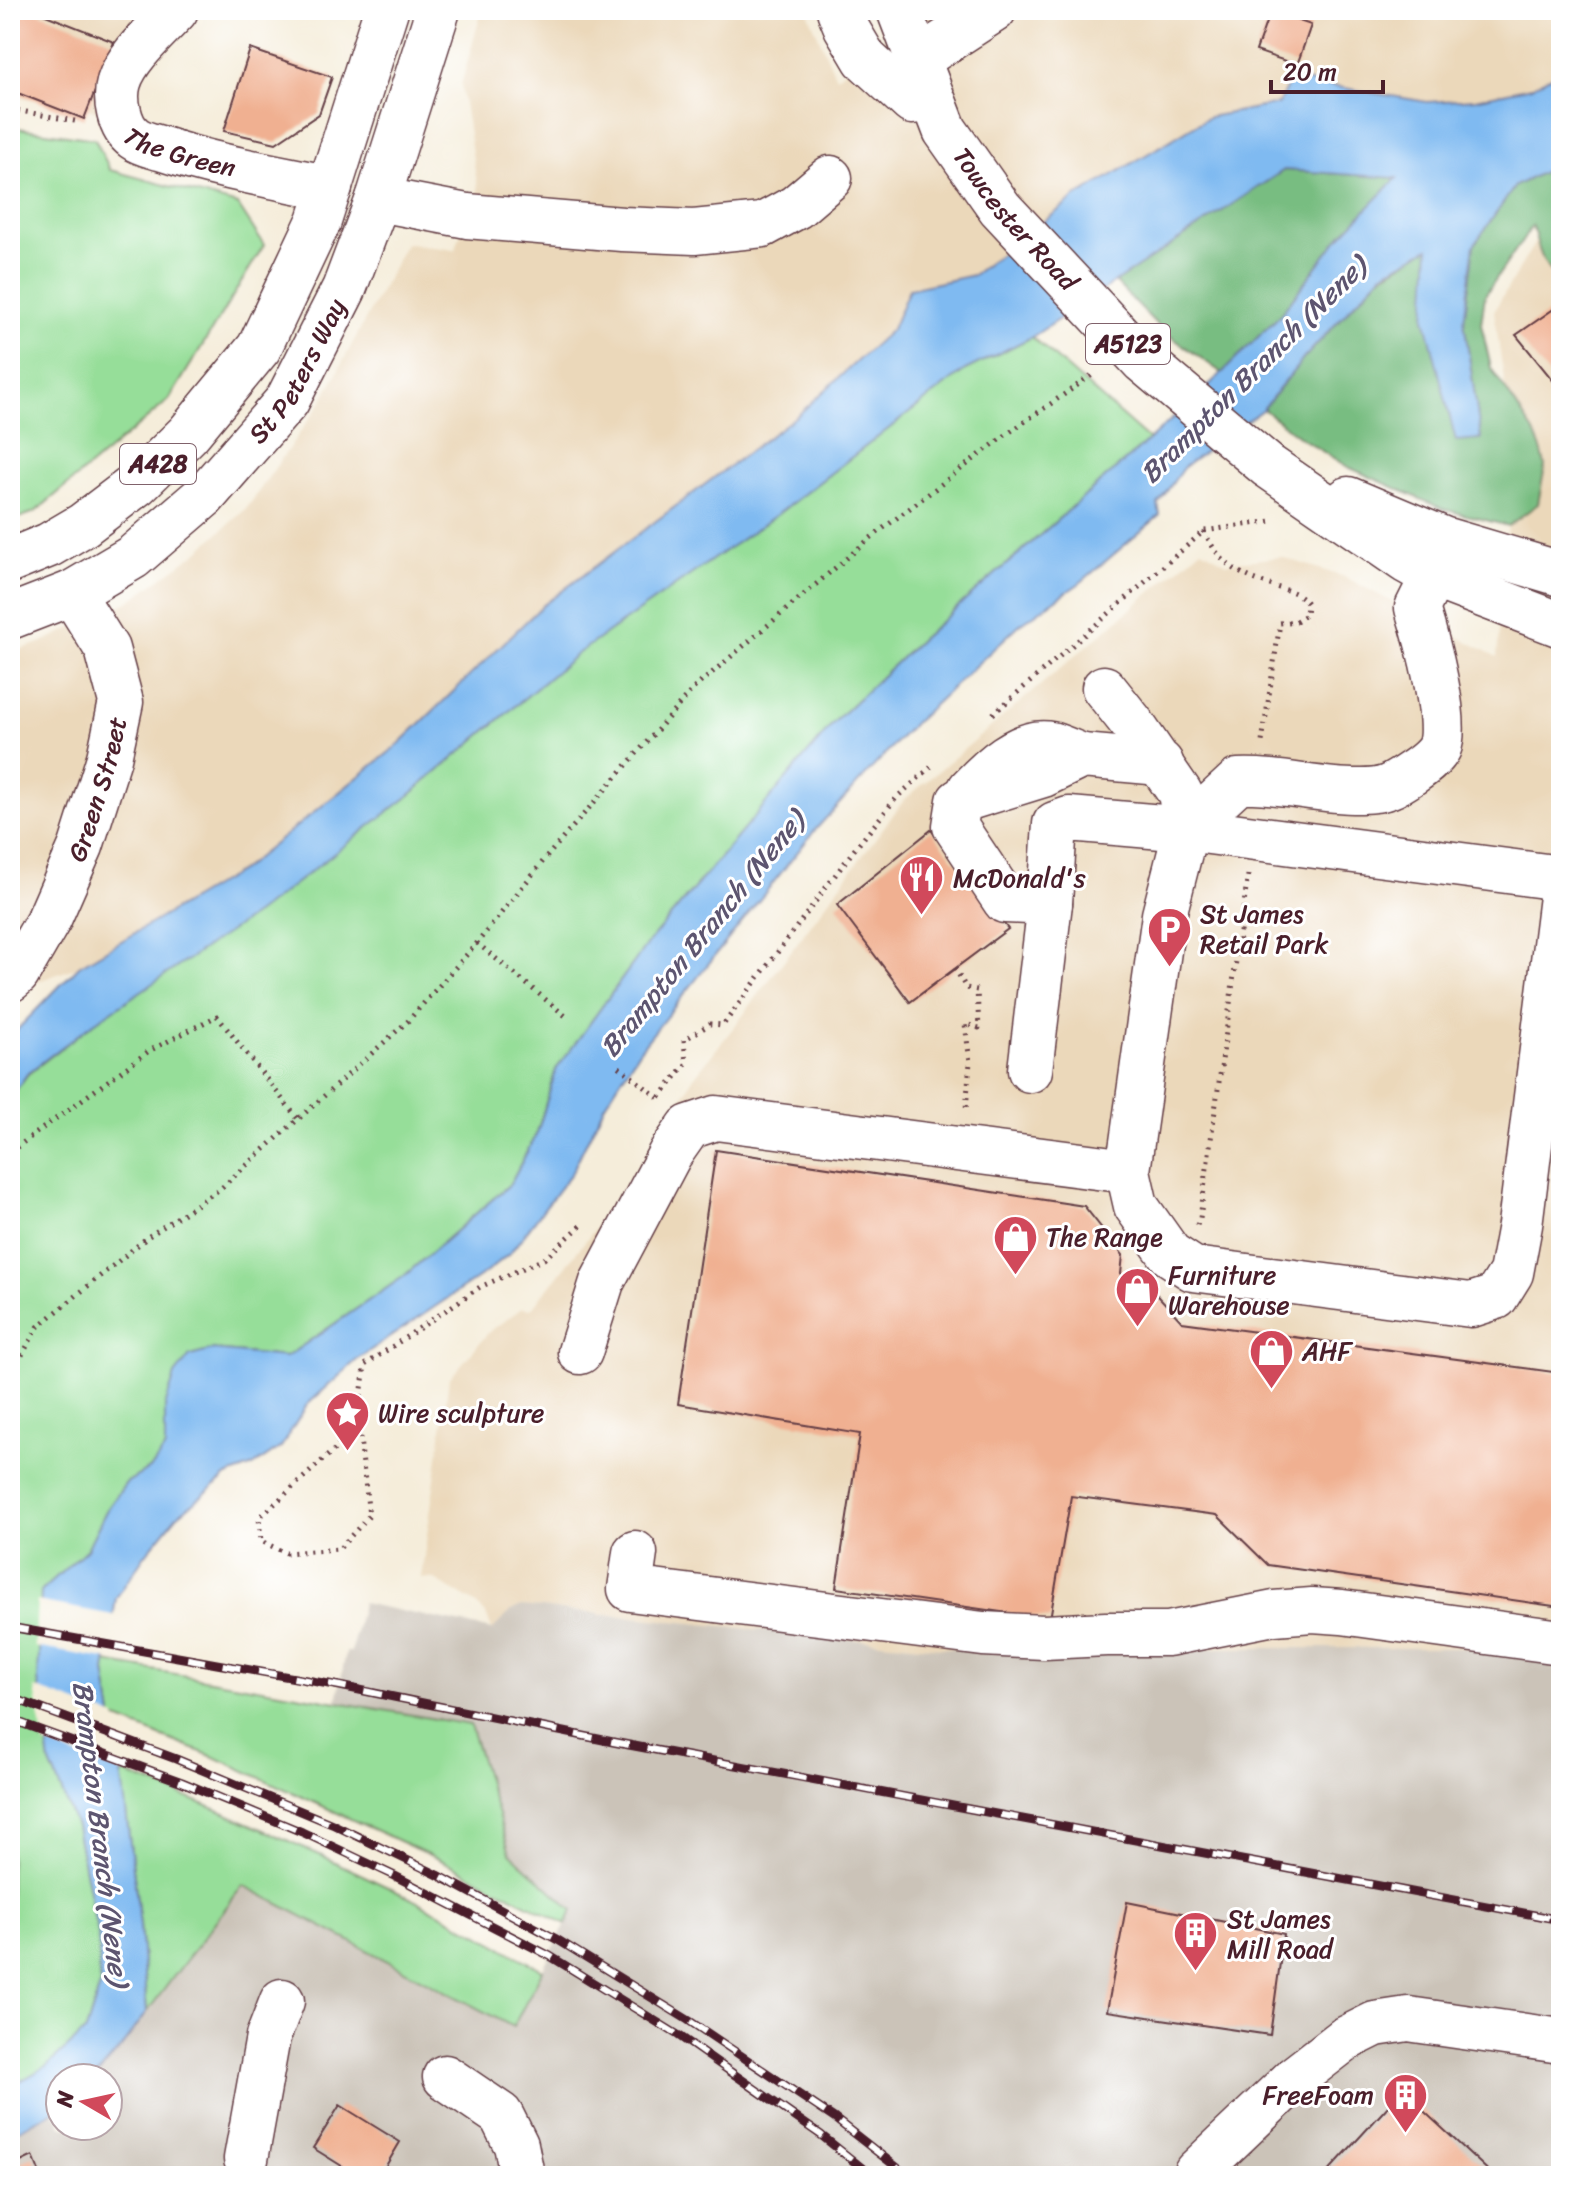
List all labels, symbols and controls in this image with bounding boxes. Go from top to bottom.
scale bar [1271,44,1383,94]
text: 20 m [1283,51,1337,93]
street label: The Green [112,115,240,191]
street label: Towcester Road [940,137,1091,303]
water label: Brampton Branch (Nene) [1128,241,1382,495]
street label: St Peters Way [236,290,359,455]
road number: A5123 [1086,324,1170,364]
road number: A428 [120,444,196,484]
street label: Green Street [54,712,140,869]
water label: Brampton Branch (Nene) [587,796,820,1068]
restaurant icon: McDonald's [898,854,946,917]
place label: McDonald's [953,855,1086,901]
place label: St James Retail Park [1200,891,1328,967]
parking icon: St James Retail Park [1145,905,1193,968]
shop icon: The Range [991,1213,1039,1276]
place label: The Range [1046,1214,1163,1260]
place label: Furniture Warehouse [1168,1252,1290,1328]
shop icon: Furniture Warehouse [1113,1266,1161,1329]
shop icon: AHF [1247,1327,1295,1390]
place label: AHF [1301,1328,1353,1374]
place icon: Wire sculpture [323,1389,371,1452]
place label: Wire sculpture [378,1390,544,1436]
water label: Brampton Branch (Nene) [58,1678,145,1993]
place label: St James Mill Road [1227,1896,1335,1972]
building icon: St James Mill Road [1172,1910,1220,1973]
north arrow [44,2062,124,2142]
building icon: FreeFoam [1381,2071,1429,2134]
place label: FreeFoam [1262,2072,1374,2118]
text: N [44,2088,85,2111]

